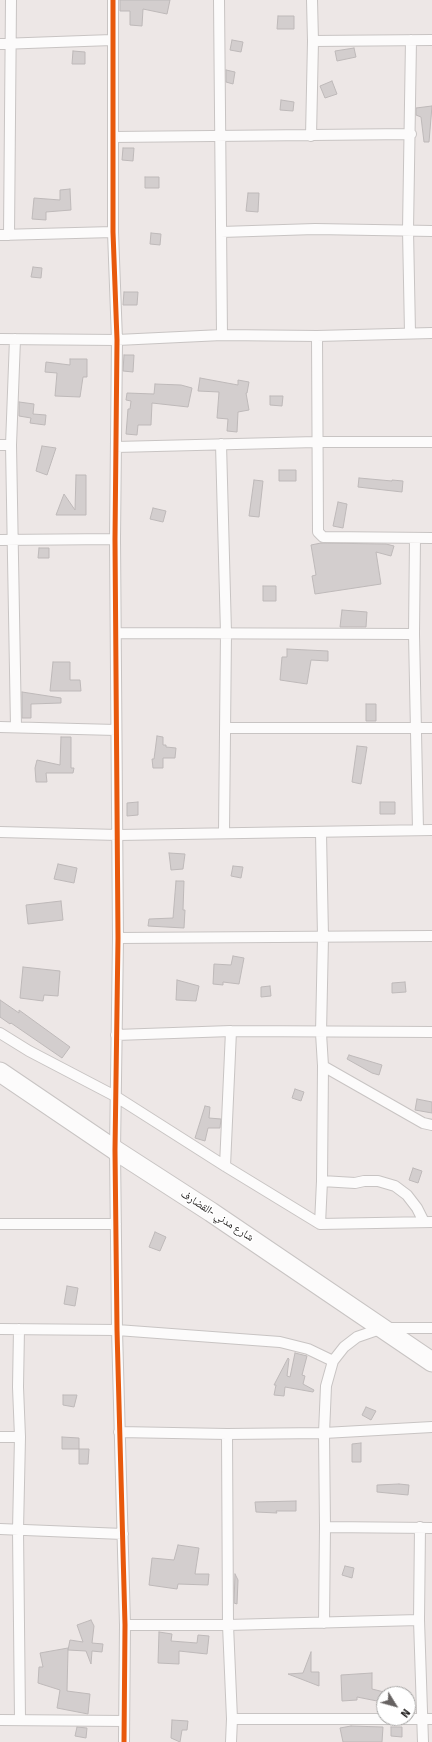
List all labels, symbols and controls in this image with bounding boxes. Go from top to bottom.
street label: شارع مدني -القضارف [178,1187,256,1245]
north arrow [376,1686,416,1726]
text: N [398,1706,413,1720]

